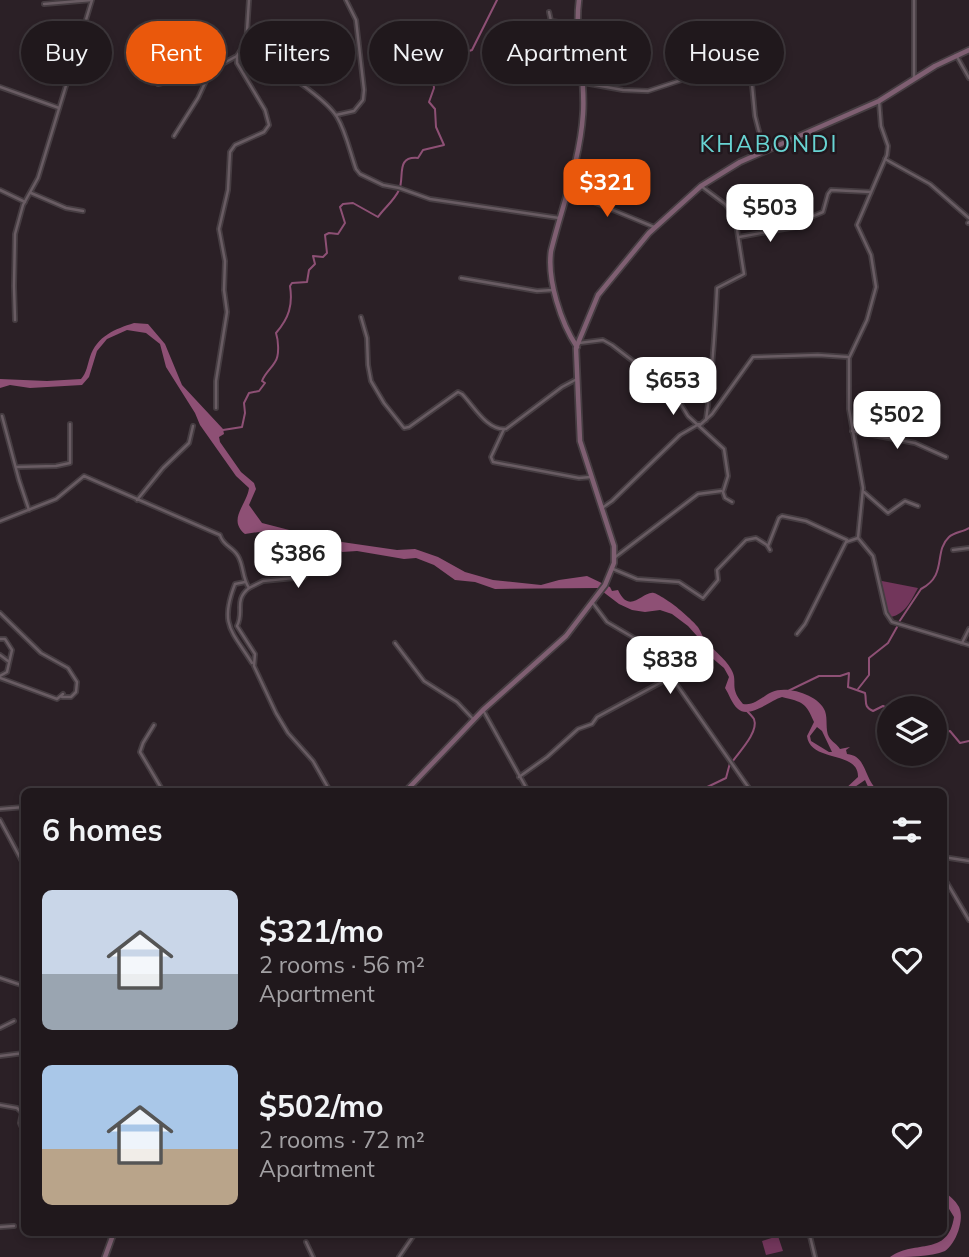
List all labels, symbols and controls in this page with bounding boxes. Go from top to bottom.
chip: Buy [21,21,112,84]
chip: Rent [126,21,226,84]
chip: Filters [240,21,355,84]
chip: New [369,21,468,84]
chip: Apartment [482,21,651,84]
chip: House [665,21,784,84]
district label: KHABONDI [700,129,838,158]
pin: $321 [566,160,648,219]
text: $321 [579,167,635,196]
pin: $503 [729,184,811,244]
text: $503 [742,192,798,221]
pin: $653 [632,358,714,417]
text: $653 [645,365,701,394]
pin: $502 [856,392,938,451]
text: $502 [869,399,925,428]
pin: $386 [257,530,339,590]
text: $386 [270,538,326,567]
pin: $838 [629,636,711,696]
text: $838 [642,644,698,673]
map controls [877,696,947,766]
button: layers [877,696,947,766]
text: 6 homes [42,811,163,849]
icon: filters [888,811,926,849]
text: $321/mo [259,912,383,950]
icon: home [98,918,182,1002]
icon: heart [888,941,926,979]
text: 2 rooms · 56 m² [259,950,425,979]
text: Apartment [259,979,375,1008]
text: $502/mo [259,1087,383,1125]
icon: home [98,1093,182,1177]
icon: heart [888,1116,926,1154]
text: 2 rooms · 72 m² [259,1125,425,1154]
text: Apartment [259,1154,375,1183]

